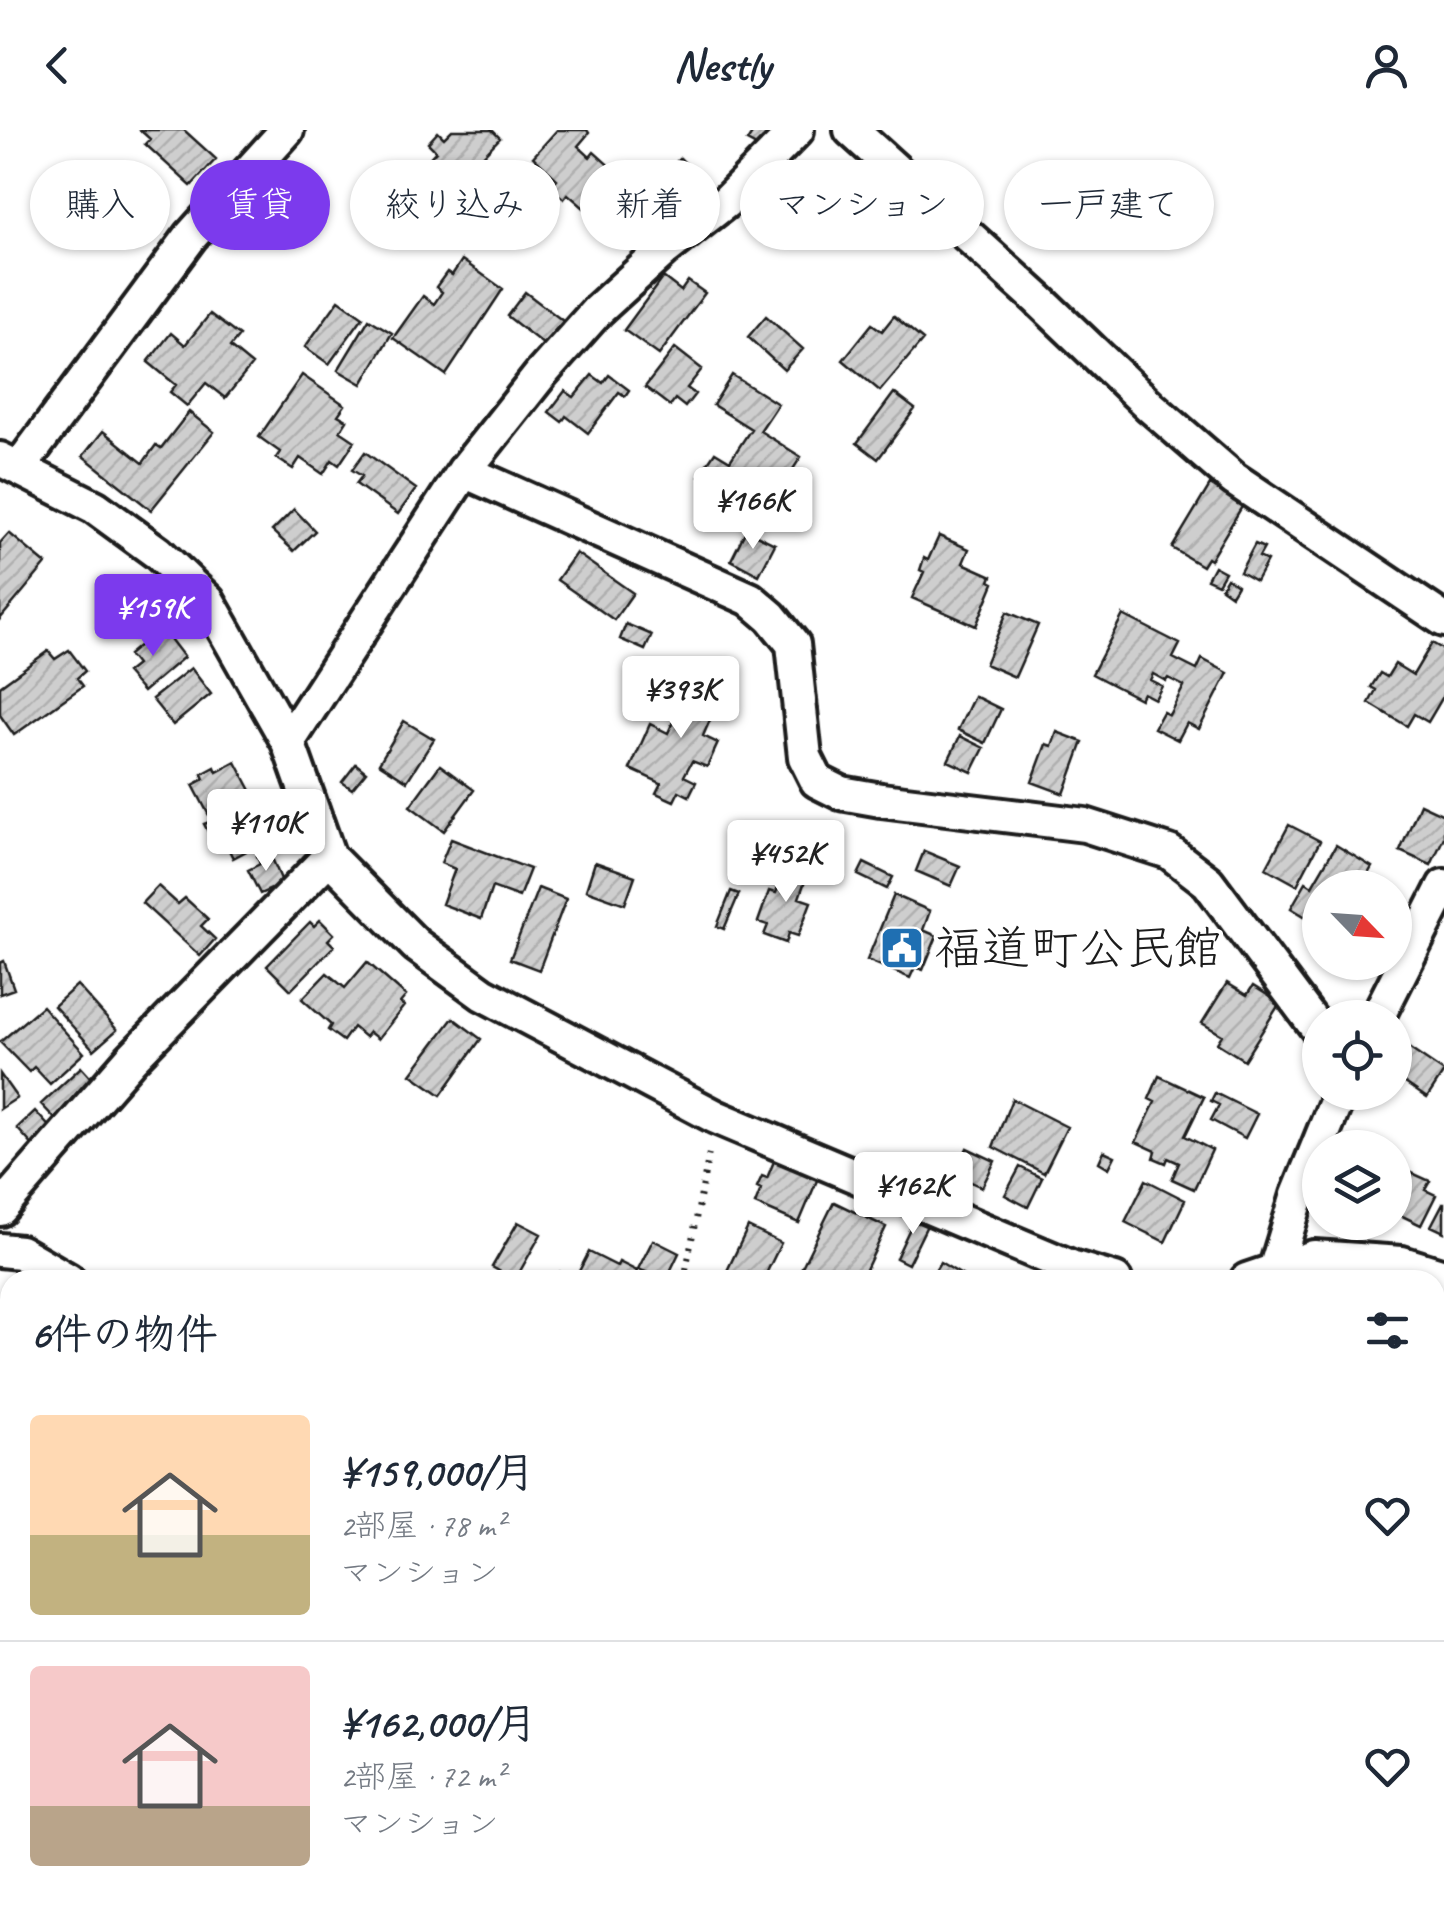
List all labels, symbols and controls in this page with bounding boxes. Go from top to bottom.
text: Nestly [673,37,771,94]
icon: back [30,38,85,93]
icon: person [1359,38,1414,93]
chip: 購入 [30,160,170,250]
chip: 賃貸 [190,160,330,250]
chip: 絞り込み [350,160,560,250]
chip: 新着 [580,160,720,250]
chip: マンション [740,160,984,250]
chip: 一戸建て [1004,160,1214,250]
pin: ¥166K [683,467,823,552]
text: ¥166K [715,479,791,520]
pin: ¥159K [83,574,223,659]
text: ¥159K [117,586,189,627]
pin: ¥393K [611,656,751,741]
text: ¥393K [644,668,718,709]
pin: ¥110K [196,789,336,874]
text: ¥110K [229,801,303,842]
pin: ¥452K [716,820,856,905]
text: ¥452K [749,832,823,873]
north arrow [1302,870,1412,980]
map controls [1302,870,1412,1240]
place label: 福道町公民館 [934,918,1222,978]
public building icon: 福道町公民館 [879,925,925,971]
button: locate [1302,1000,1412,1110]
button: layers [1302,1130,1412,1240]
pin: ¥162K [843,1152,983,1237]
text: ¥162K [876,1164,950,1205]
icon: filters [1360,1303,1415,1358]
text: 6件の物件 [30,1308,218,1361]
text: ¥159,000/月 [340,1446,535,1499]
icon: home [110,1455,230,1575]
icon: heart [1360,1488,1415,1543]
text: 2部屋 · 78 m² [340,1505,505,1546]
text: マンション [340,1552,499,1593]
text: ¥162,000/月 [340,1697,537,1750]
icon: home [110,1706,230,1826]
icon: heart [1360,1739,1415,1794]
text: 2部屋 · 72 m² [340,1756,505,1797]
text: マンション [340,1803,499,1844]

